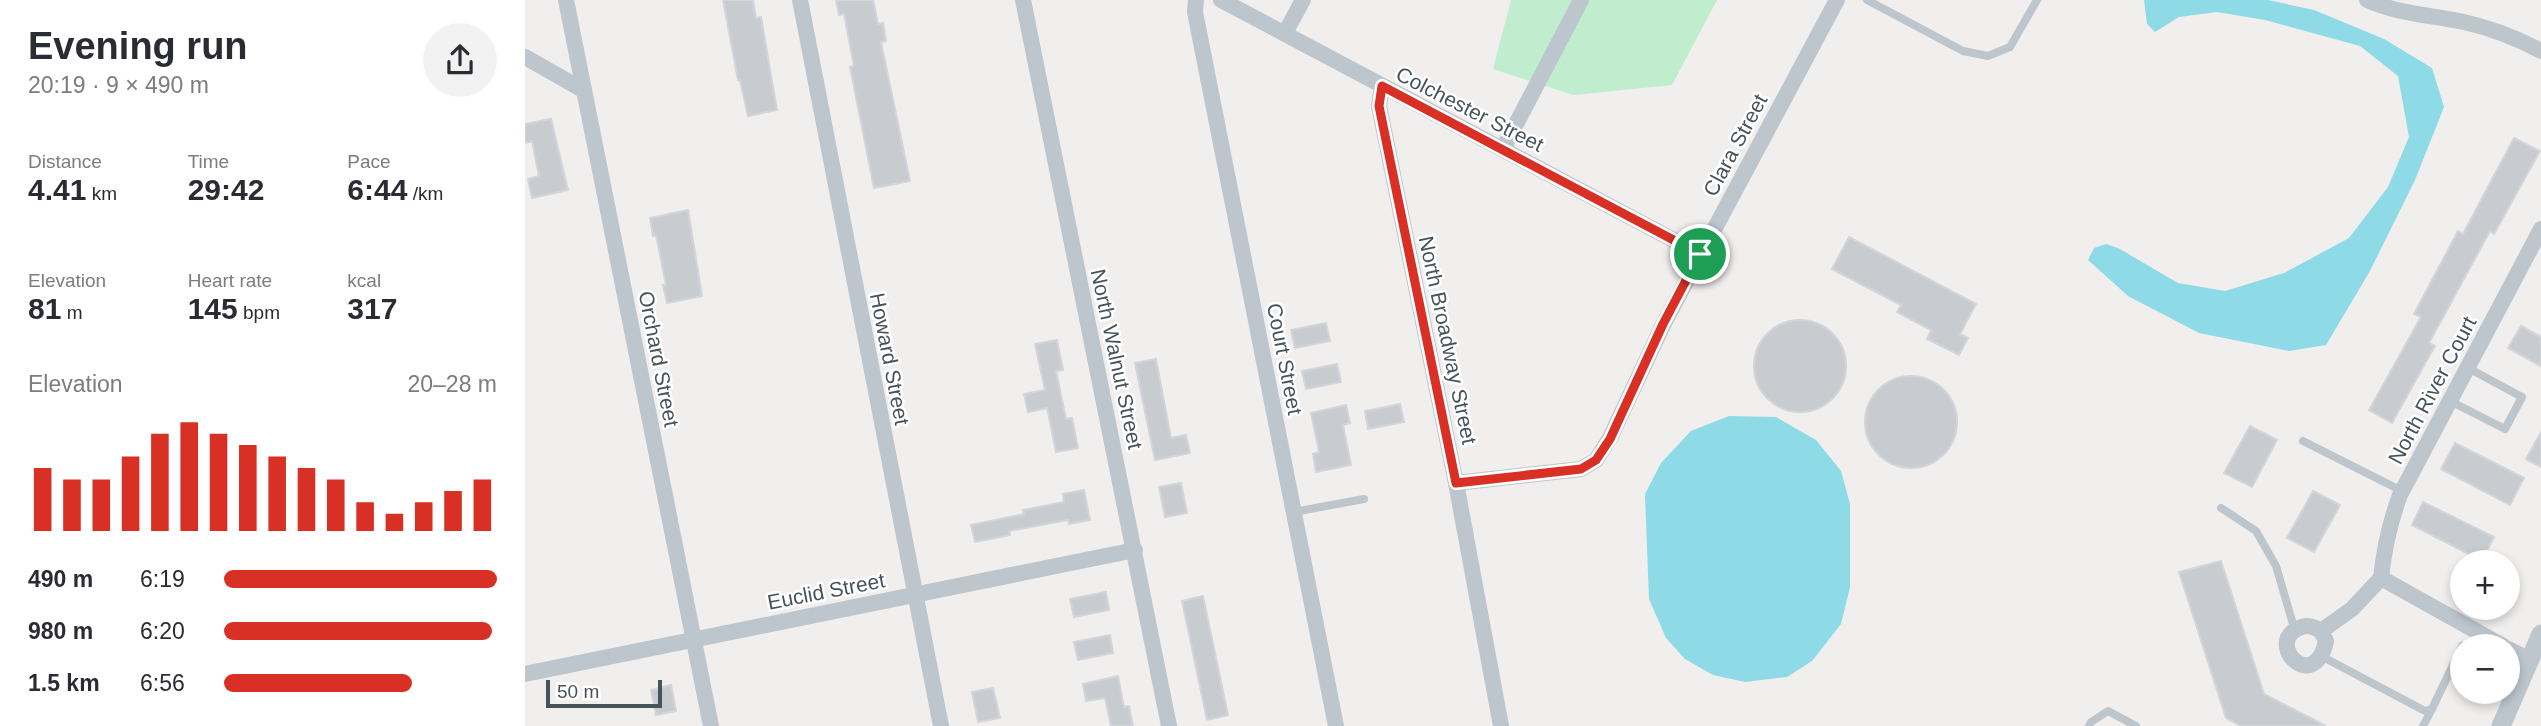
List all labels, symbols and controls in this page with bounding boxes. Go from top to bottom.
button: share [423,23,497,97]
text: Evening run [28,25,248,67]
street label: Colchester Street [1392,62,1548,156]
text: 20:19 · 9 × 490 m [28,72,209,98]
street label: Clara Street [1699,90,1772,200]
text: Distance [28,151,102,172]
text: Time [188,151,229,172]
text: Pace [347,151,391,172]
text: 4.41 [28,173,86,206]
text: 29:42 [188,173,264,206]
text: 6:44 [347,173,407,206]
text: km [86,183,117,204]
text: /km [407,183,443,204]
pin [1670,224,1730,284]
street label: North Broadway Street [1415,234,1481,446]
icon: arrive [1681,235,1719,273]
street label: North Walnut Street [1087,267,1147,451]
text: Elevation [28,270,106,291]
text: Heart rate [188,270,272,291]
text: kcal [347,270,381,291]
street label: Orchard Street [635,289,683,429]
street label: Howard Street [866,291,914,427]
text: 81 [28,292,61,325]
text: 145 [188,292,238,325]
text: 317 [347,292,397,325]
street label: Court Street [1263,301,1307,417]
text: m [61,302,82,323]
text: bpm [238,302,280,323]
street label: North River Court [2383,312,2481,468]
text: Elevation [28,371,123,397]
text: 20–28 m [407,371,497,397]
map controls [2450,550,2520,704]
button: + [2450,550,2520,620]
text: 490 m [28,566,93,592]
text: 6:19 [140,566,185,592]
street label: Euclid Street [765,568,887,614]
text: 980 m [28,618,93,644]
text: 6:20 [140,618,185,644]
button: − [2450,634,2520,704]
text: 1.5 km [28,670,100,696]
text: 6:56 [140,670,185,696]
scale bar [546,677,661,709]
text: 50 m [557,681,599,702]

